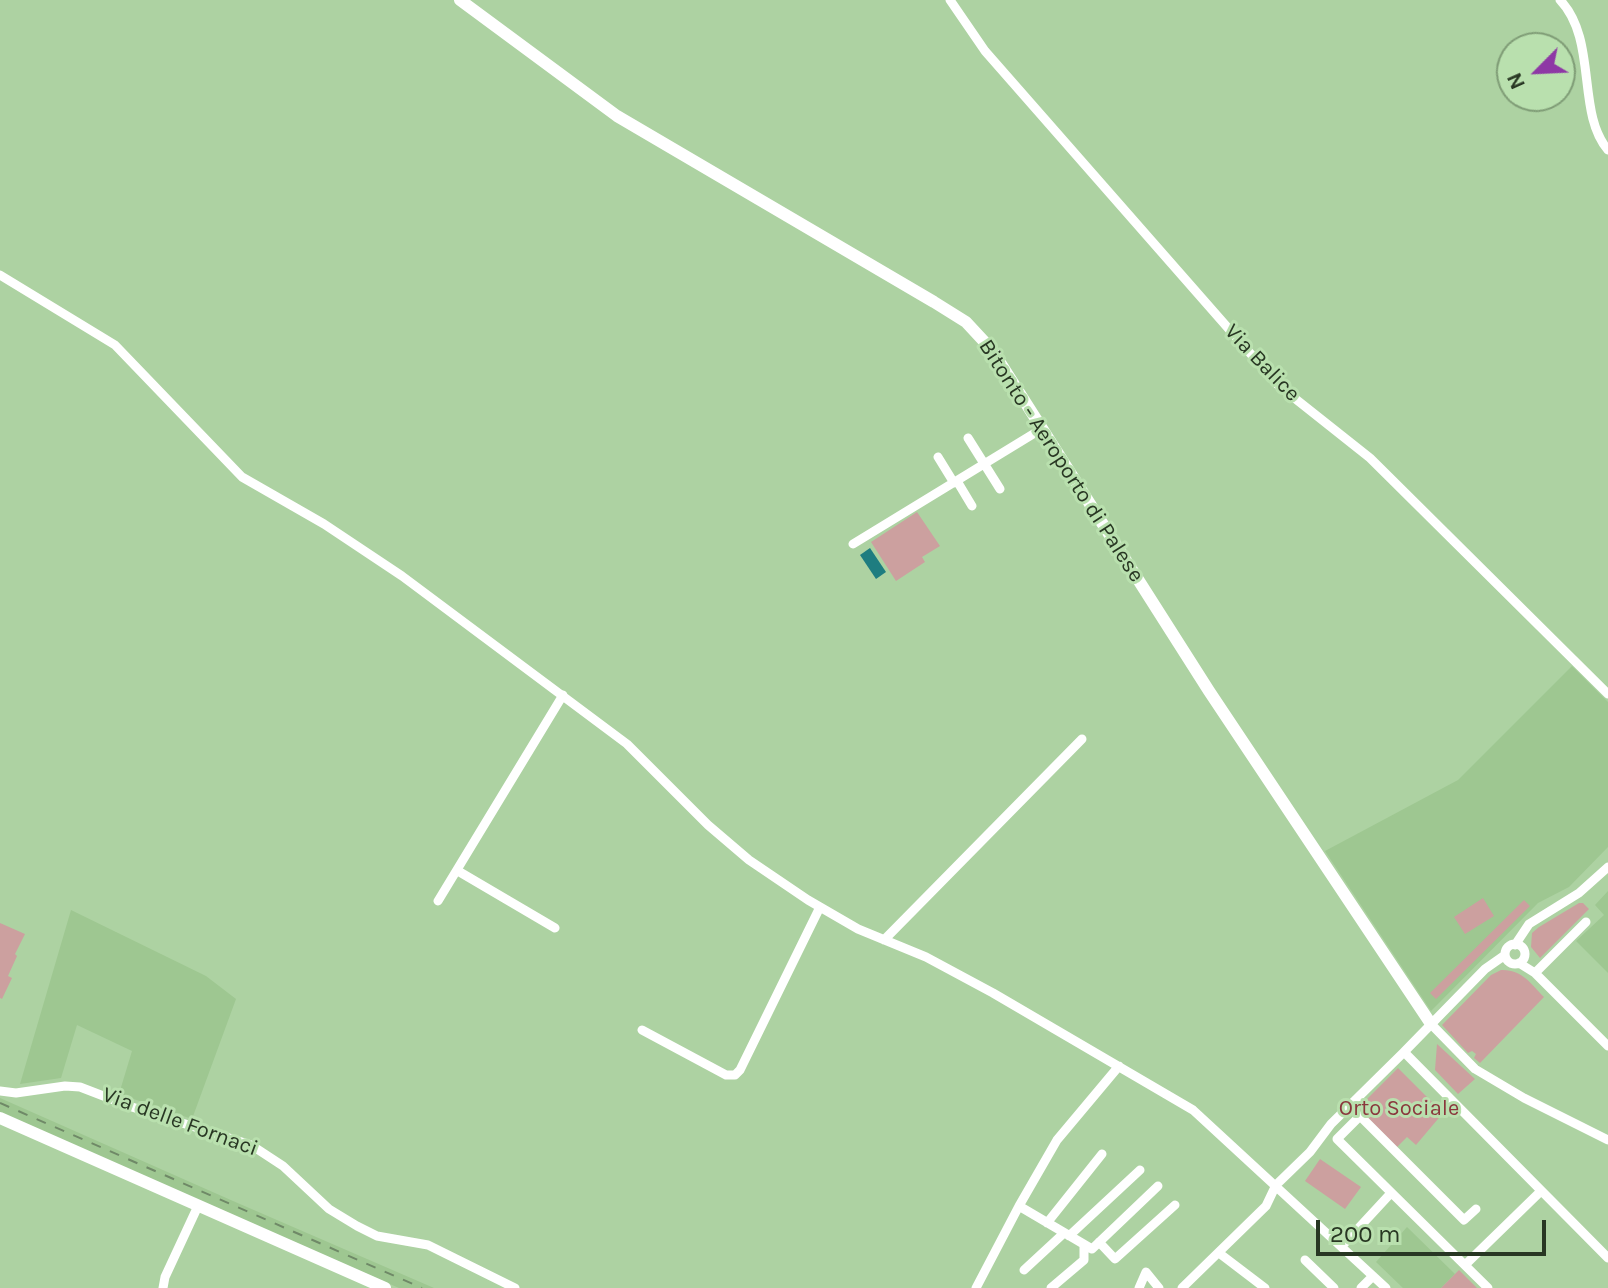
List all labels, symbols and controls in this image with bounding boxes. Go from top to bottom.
north arrow [1496,32,1576,112]
text: N [1501,68,1531,93]
street label: Via Balice [1219,319,1305,407]
street label: Bitonto - Aeroporto di Palese [973,335,1149,587]
street label: Via delle Fornaci [99,1082,261,1162]
park label: Orto Sociale [1339,1096,1459,1122]
scale bar [1320,1204,1550,1254]
text: 200 m [1330,1220,1401,1248]

